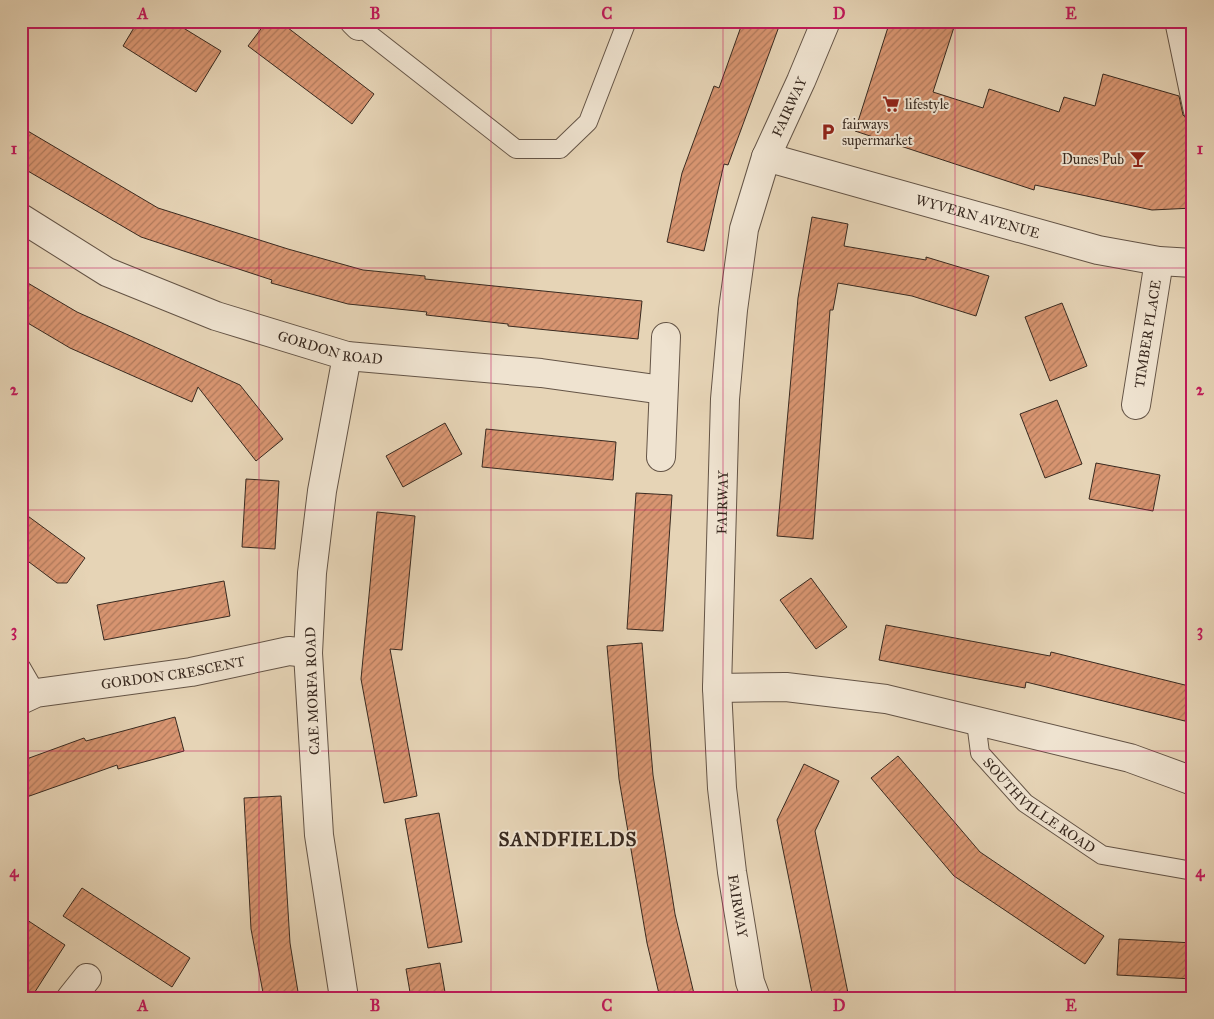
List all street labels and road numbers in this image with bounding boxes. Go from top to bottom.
street label: FAIRWAY [768,73,811,140]
street label: WYVERN AVENUE [914,191,1042,242]
street label: TIMBER PLACE [1131,279,1165,389]
street label: GORDON ROAD [276,327,383,368]
street label: FAIRWAY [713,469,732,535]
street label: CAE MORFA ROAD [302,627,323,755]
street label: GORDON CRESCENT [100,653,247,693]
street label: SOUTHVILLE ROAD [979,754,1098,857]
street label: FAIRWAY [724,873,751,940]

